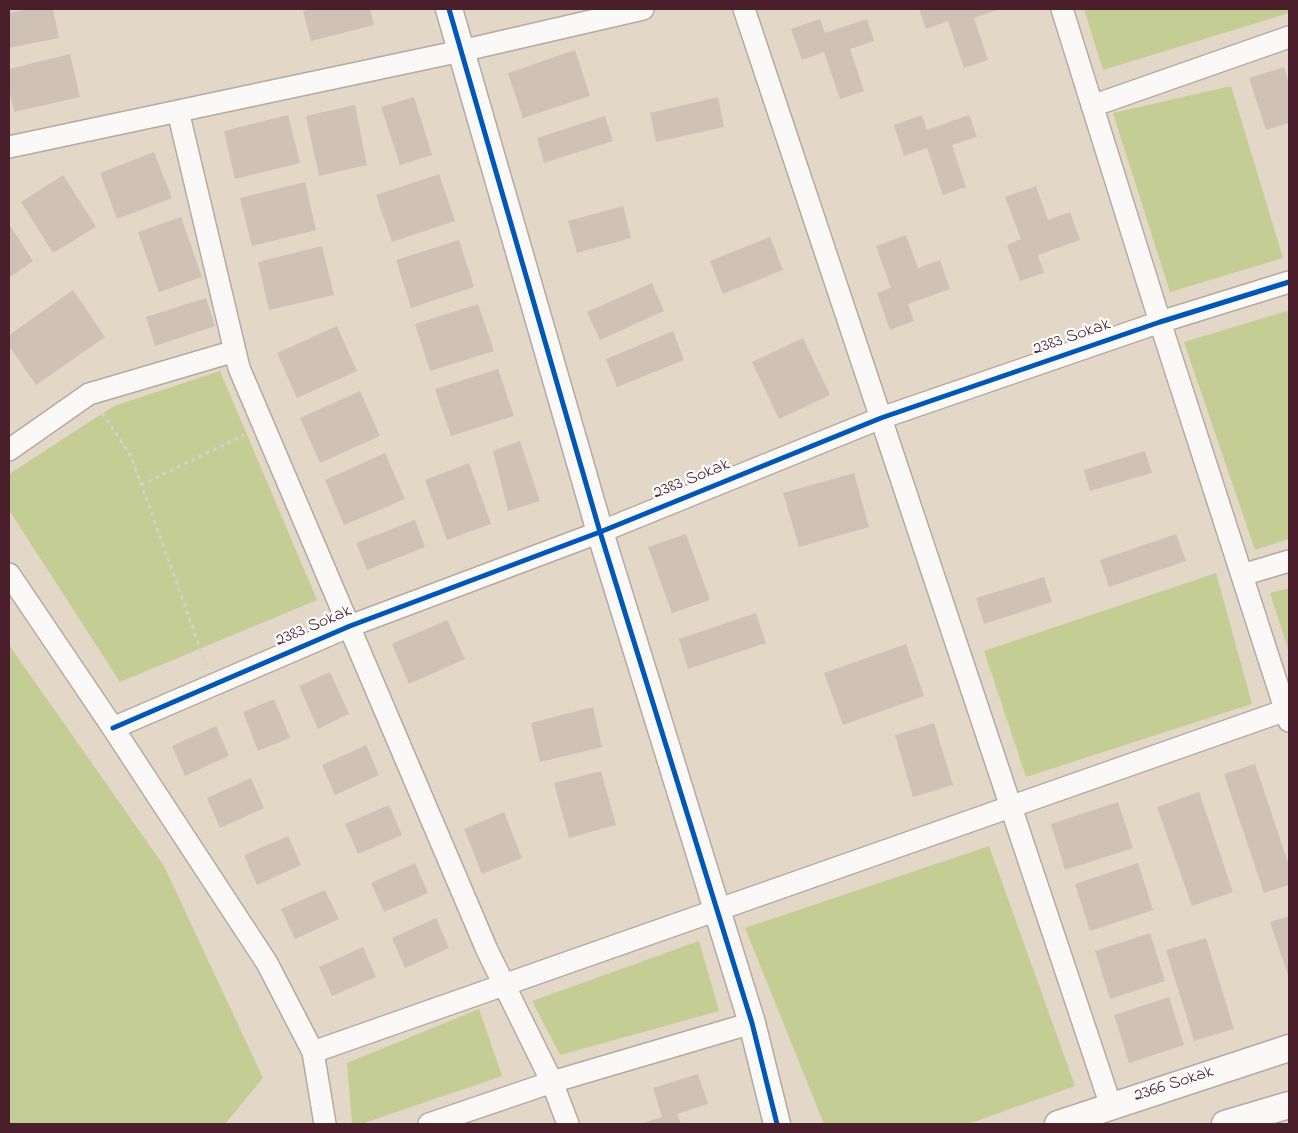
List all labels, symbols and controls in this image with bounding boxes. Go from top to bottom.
street label: 2383 Sokak [1030,315,1114,361]
street label: 2383 Sokak [650,455,734,505]
street label: 2383 Sokak [273,601,355,653]
street label: 2366 Sokak [1131,1062,1217,1108]

